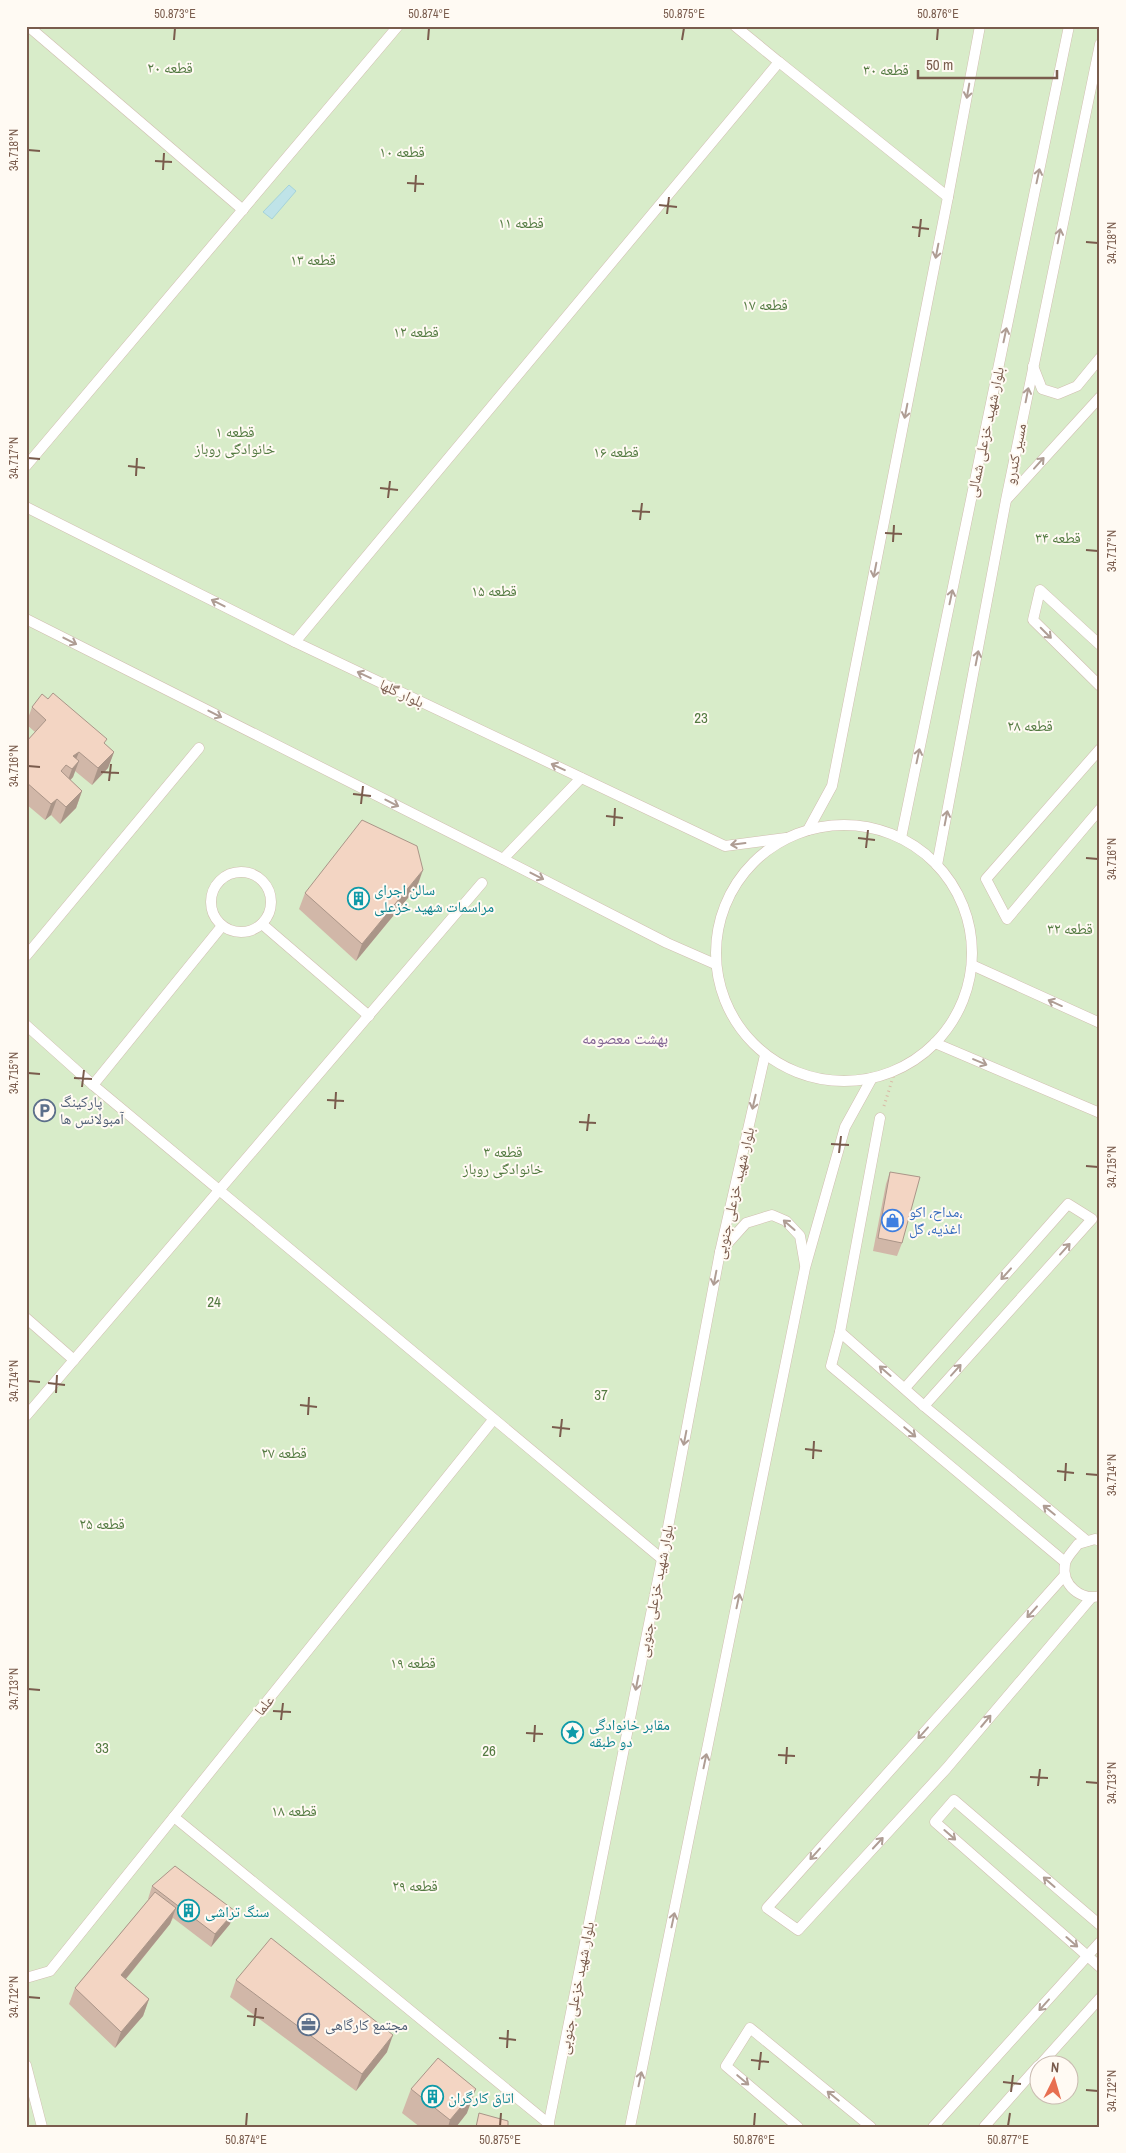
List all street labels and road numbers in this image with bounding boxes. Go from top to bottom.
street label: بلوار شهید خزعلی شمالی [961,365,1009,499]
street label: مسیر کندرو [999,421,1031,487]
street label: بلوار گلها [376,674,428,712]
street label: بلوار شهید خزعلی جنوبی [709,1125,759,1261]
street label: بلوار شهید خزعلی جنوبی [632,1523,678,1659]
street label: علما [249,1690,279,1720]
street label: بلوار شهید خزعلی جنوبی [553,1920,599,2056]

